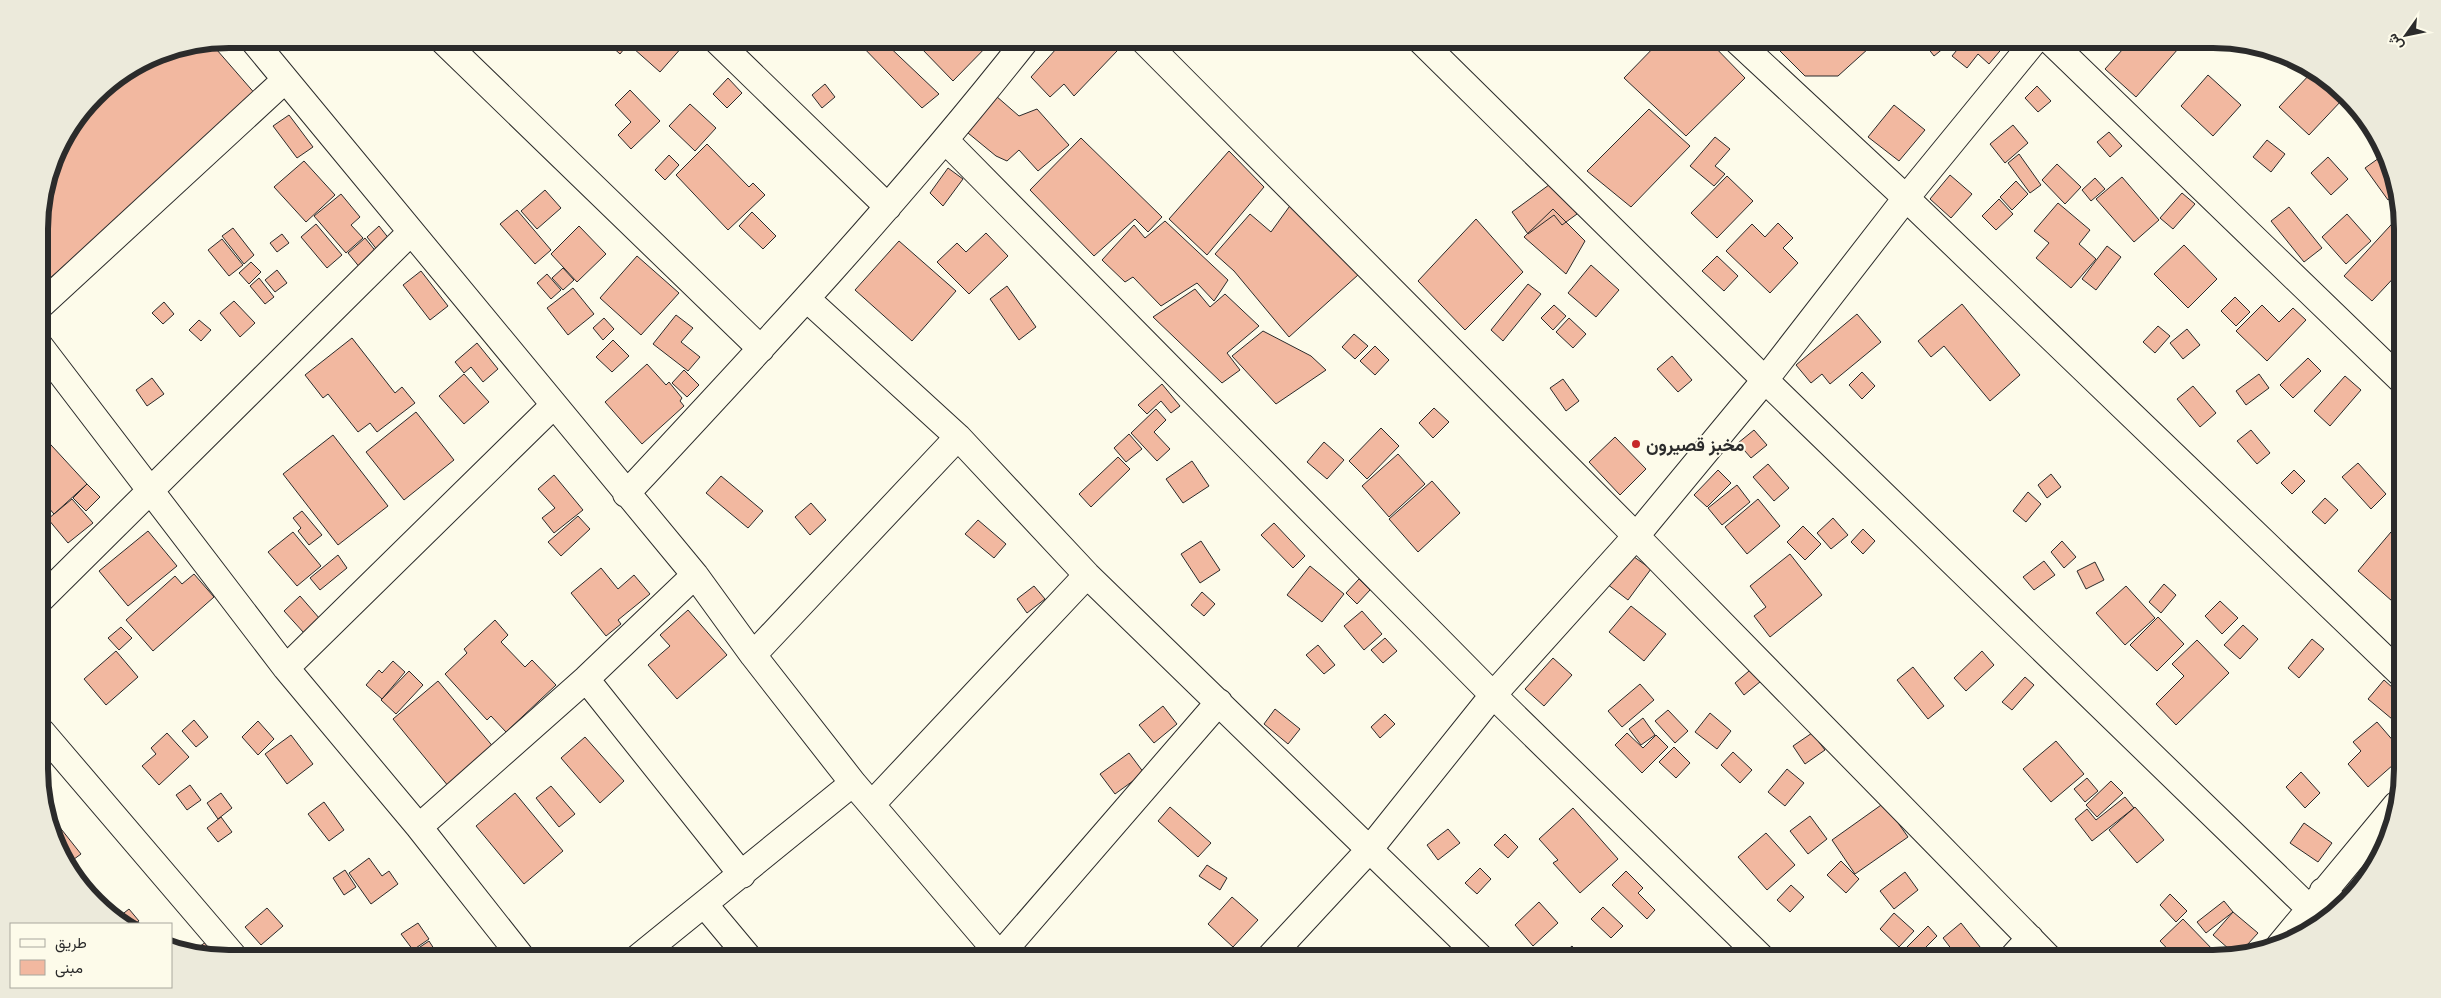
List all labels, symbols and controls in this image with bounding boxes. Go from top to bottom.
north arrow [2381,10,2431,60]
text: ش [2383,30,2407,54]
place label: مخبز قصيرون [1646,433,1745,456]
marker: مخبز قصيرون [1630,438,1642,450]
legend [10,923,172,988]
text: طريق [55,933,87,953]
text: مبنى [55,958,83,978]

